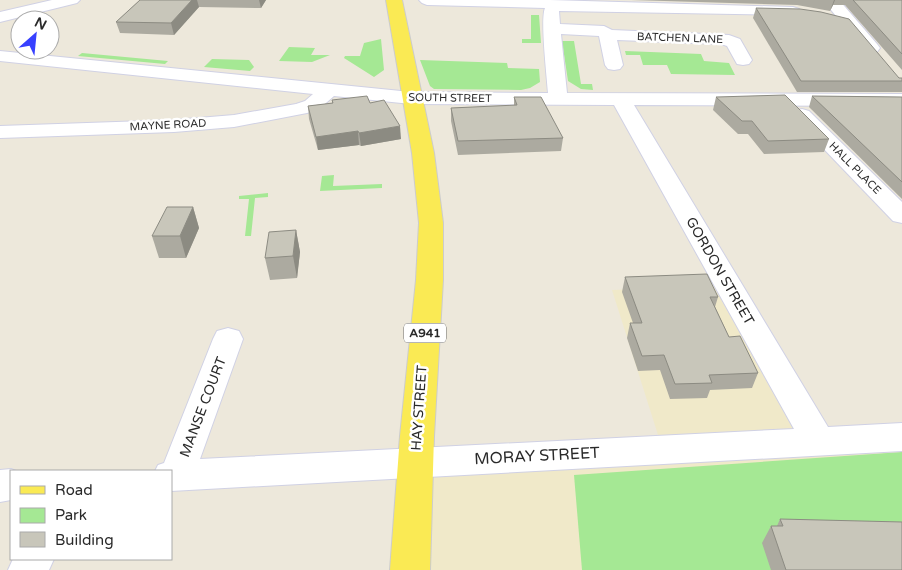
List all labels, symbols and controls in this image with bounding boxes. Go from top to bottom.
north arrow [10,10,60,60]
text: N [32,14,50,34]
street label: BATCHEN LANE [637,30,723,46]
street label: SOUTH STREET [408,91,492,105]
street label: MAYNE ROAD [129,116,207,134]
street label: HALL PLACE [826,139,884,197]
street label: GORDON STREET [682,214,758,328]
road number: A941 [404,323,446,342]
street label: MANSE COURT [176,354,230,460]
street label: HAY STREET [408,364,431,451]
street label: MORAY STREET [474,443,601,469]
legend [10,470,172,560]
text: Road [55,481,93,499]
text: Park [55,506,87,524]
text: Building [55,531,114,549]

